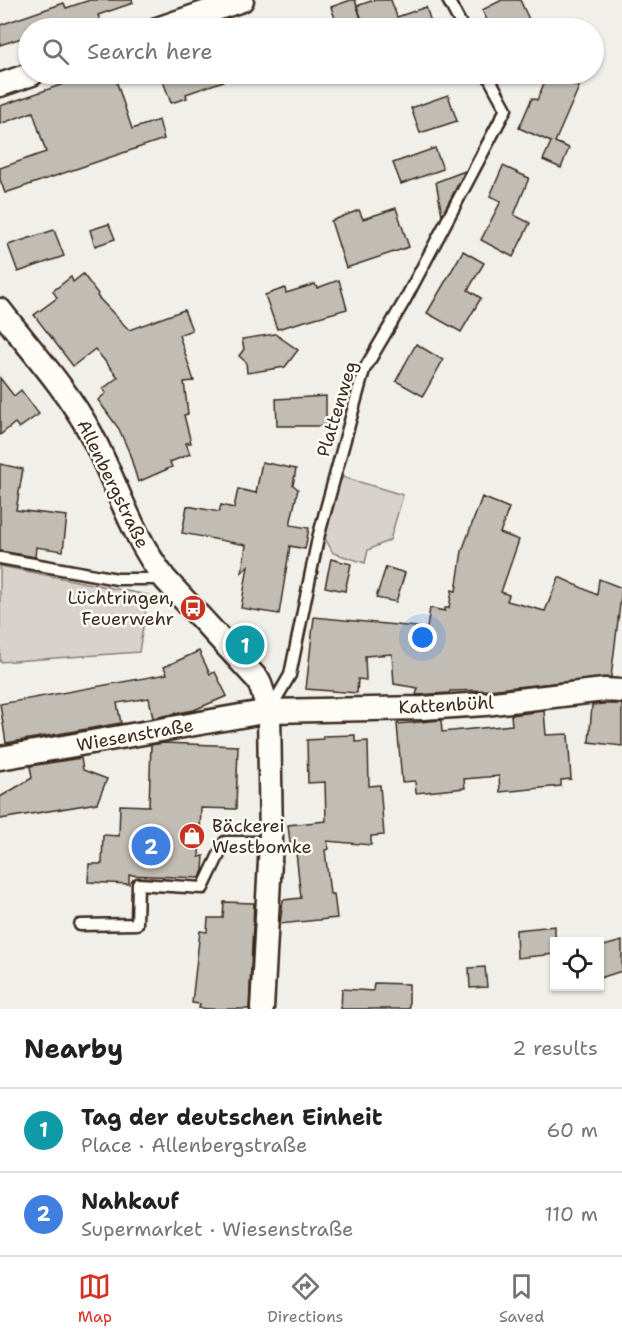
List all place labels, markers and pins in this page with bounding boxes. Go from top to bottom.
place label: Lüchtringen, Feuerwehr [67,586,174,631]
bus stop icon: Lüchtringen, Feuerwehr [178,593,208,623]
pin: 1 [226,622,264,668]
place label: Bäckerei Westbomke [212,814,312,859]
shop icon: Bäckerei Westbomke [177,821,207,851]
pin: 2 [132,824,170,868]

